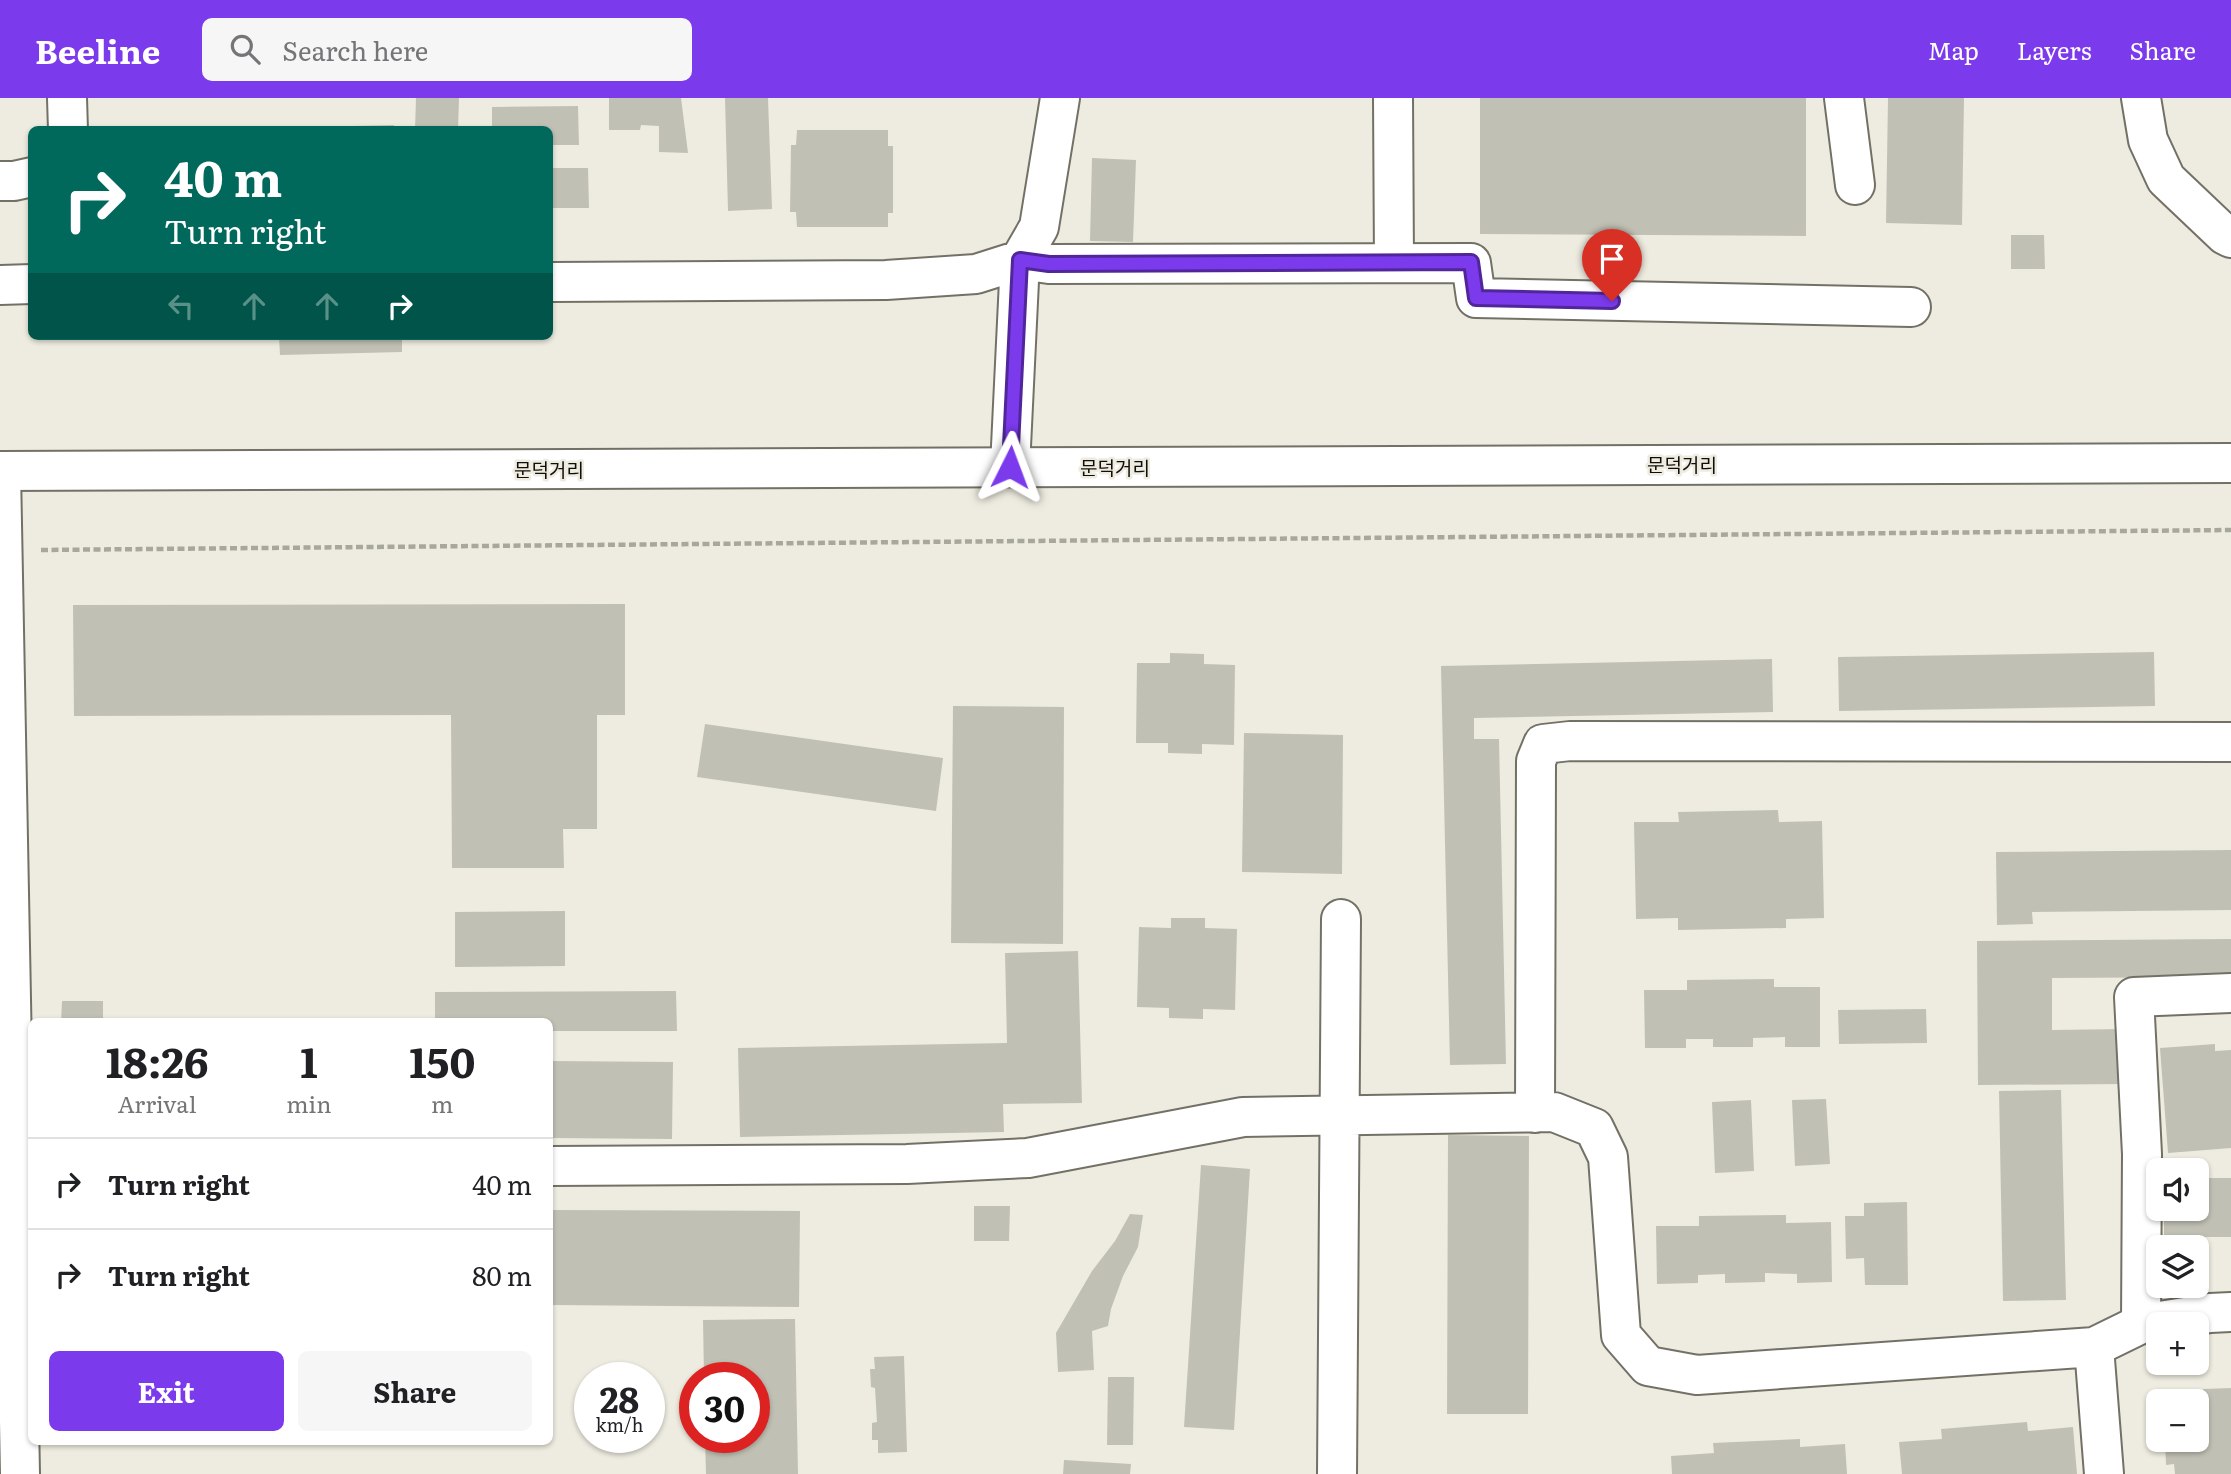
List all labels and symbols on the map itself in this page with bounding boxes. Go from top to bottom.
pin [1582,229,1642,301]
position arrow [973,430,1047,504]
street label: 문덕거리 [1647,450,1717,478]
street label: 문덕거리 [1080,453,1150,481]
street label: 문덕거리 [514,455,584,483]
speed limit sign: 30 [679,1362,770,1453]

